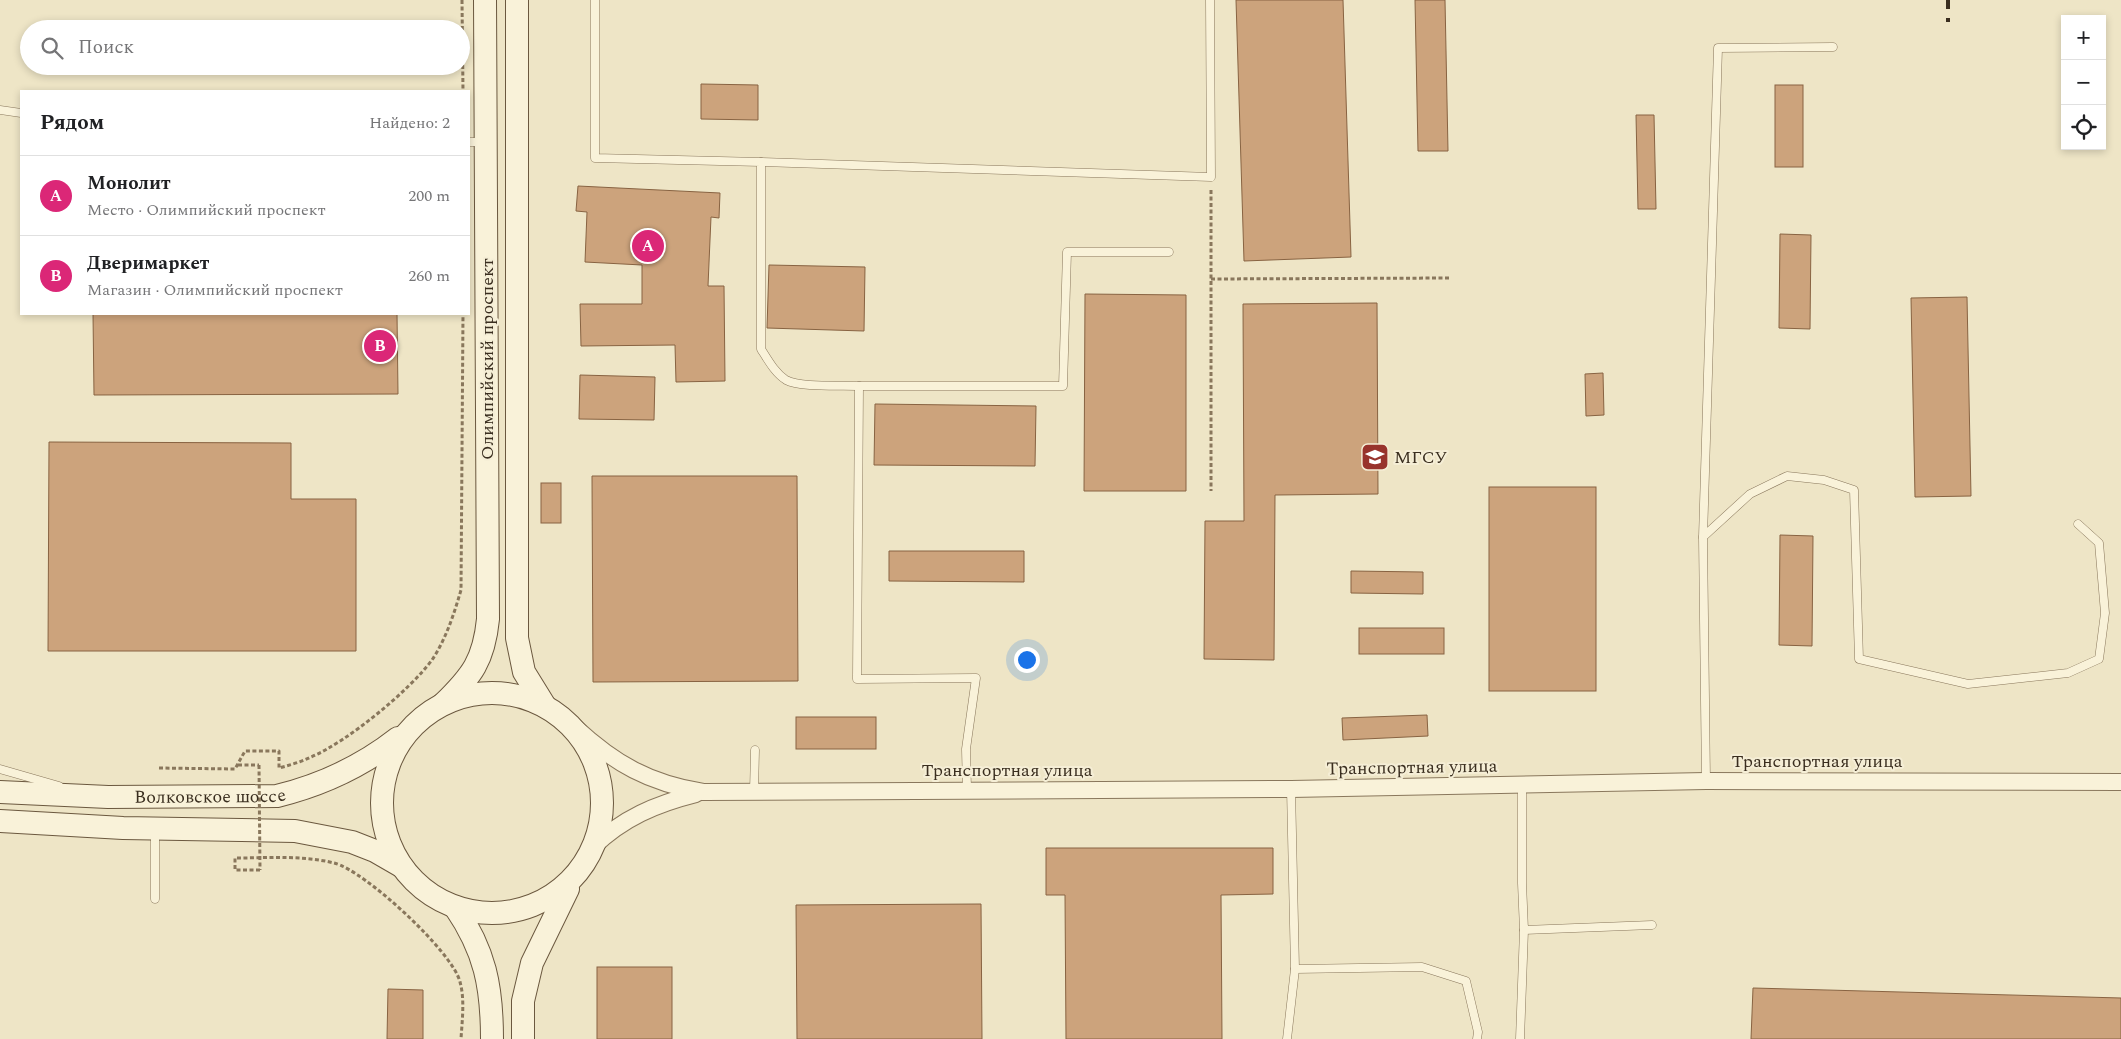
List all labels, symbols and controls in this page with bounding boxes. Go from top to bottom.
map controls [2061,15,2106,150]
button: + [2061,15,2106,60]
search box [20,20,470,75]
text: Поиск [78,33,134,62]
icon: search [38,34,66,62]
button: − [2061,60,2106,105]
button: locate [2061,105,2106,150]
text: Рядом [40,107,104,139]
text: Найдено: 2 [369,111,450,135]
text: Монолит [87,169,171,198]
text: A [50,184,62,208]
text: 200 m [408,184,450,208]
text: Место · Олимпийский проспект [87,198,326,222]
pin: A [632,227,664,265]
text: Дверимаркет [87,249,209,278]
street label: Олимпийский проспект [474,258,501,460]
text: B [50,264,62,288]
text: 260 m [408,264,450,288]
text: Магазин · Олимпийский проспект [87,278,343,302]
pin: B [364,327,396,365]
school or university icon: МГСУ [1360,442,1390,472]
place label: МГСУ [1394,444,1447,471]
your location [1014,647,1040,673]
street label: Транспортная улица [1731,748,1903,775]
street label: Транспортная улица [1326,753,1498,782]
street label: Транспортная улица [921,757,1093,784]
street label: Волковское шоссе [134,781,289,811]

